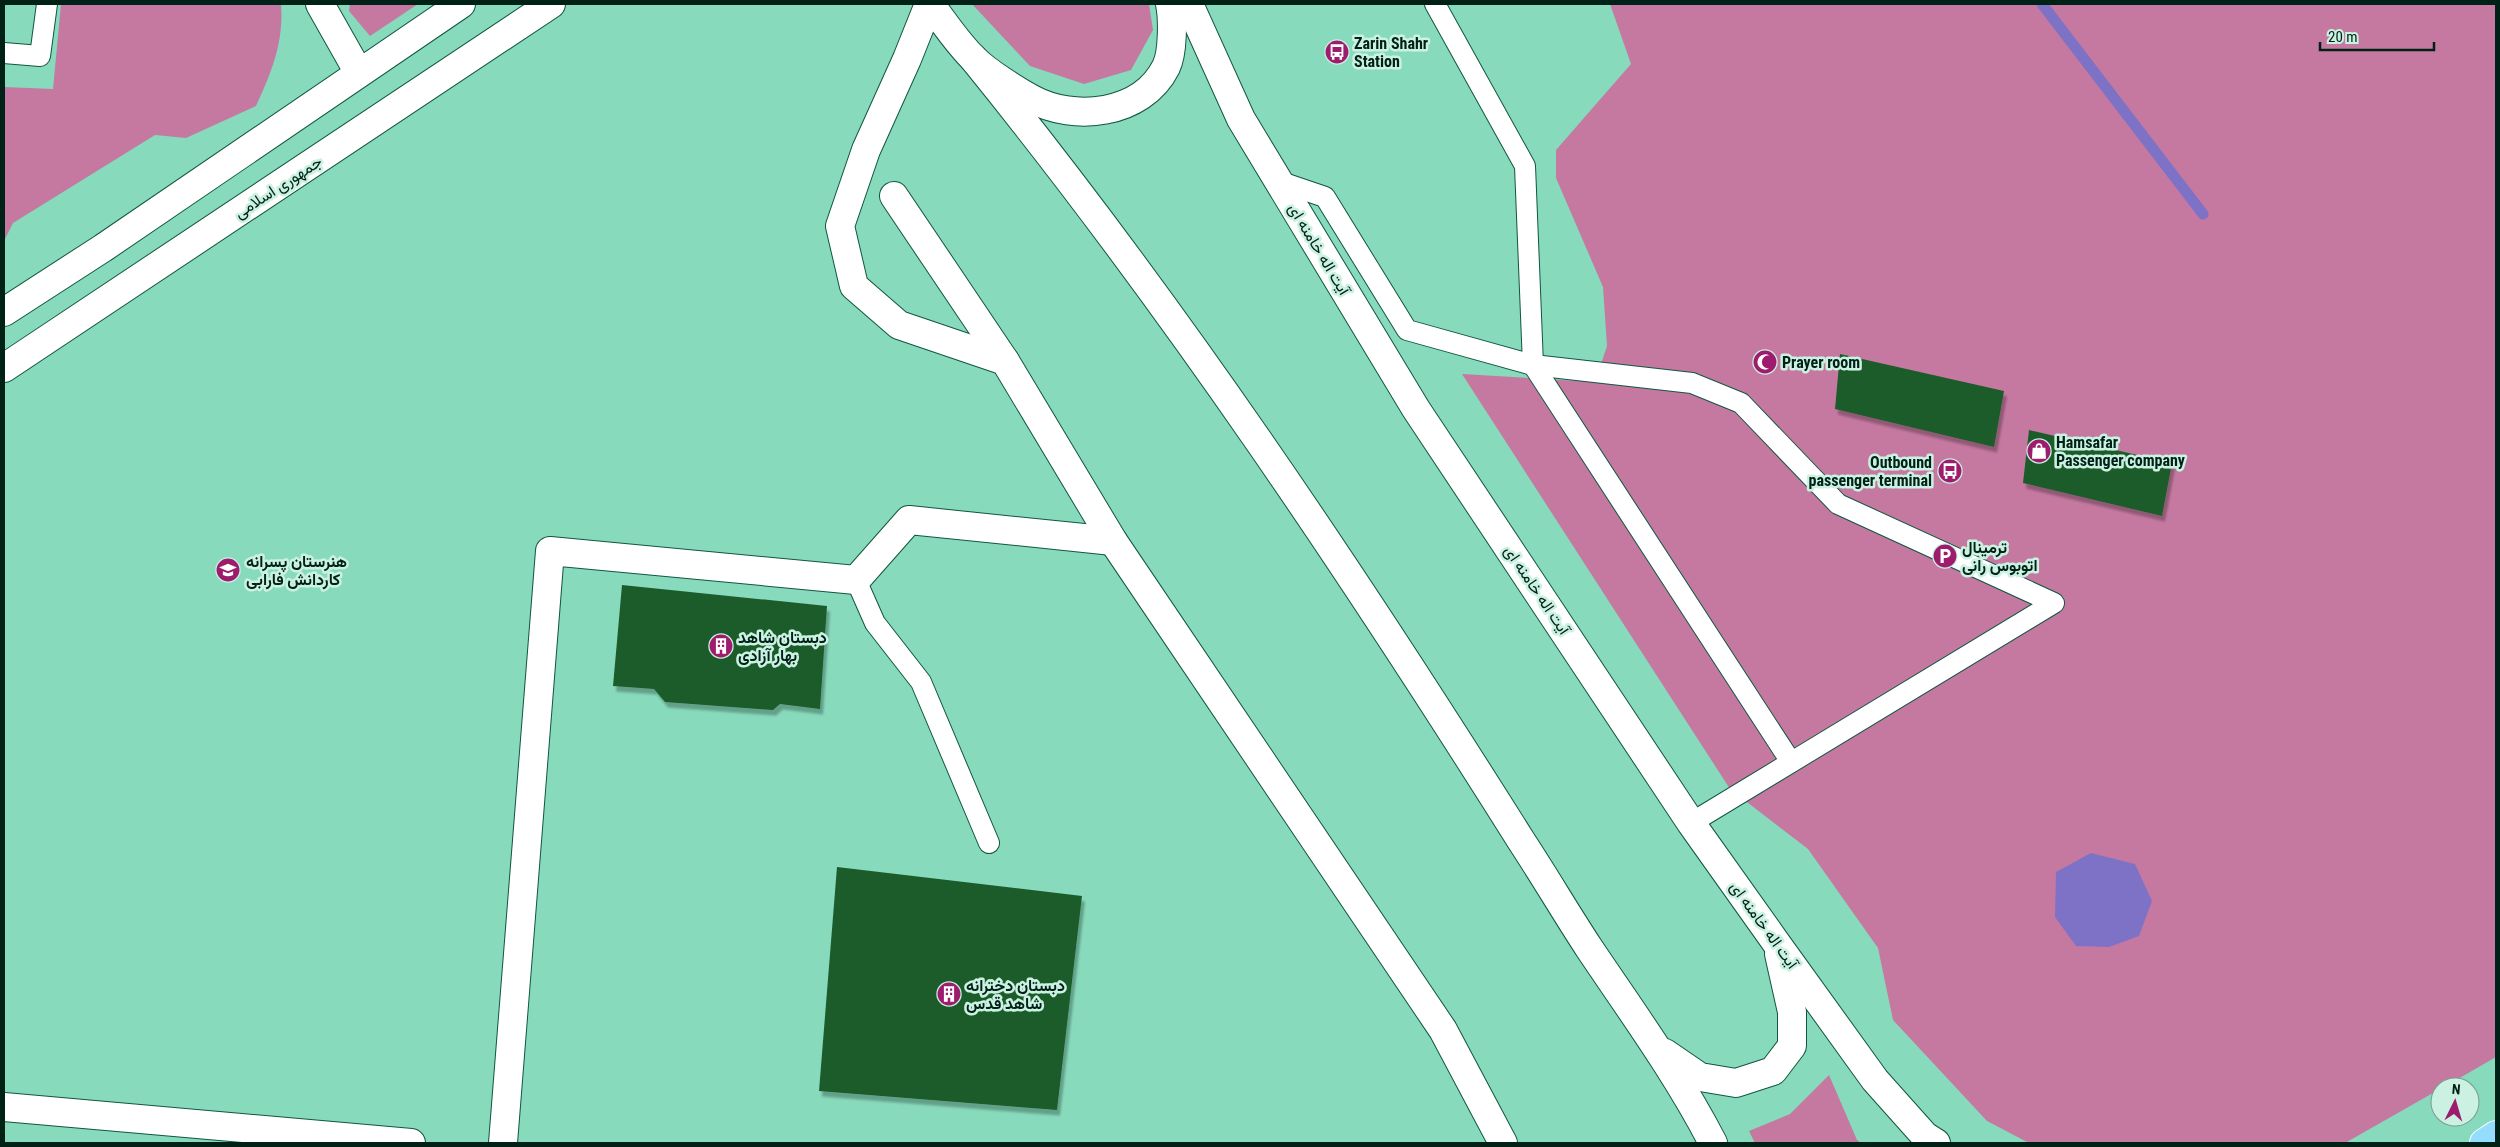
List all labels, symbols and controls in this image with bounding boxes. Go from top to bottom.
scale bar [2320,20,2434,52]
text: 20 m [2328,28,2358,46]
place label: Zarin Shahr Station [1354,34,1428,71]
bus stop icon: Zarin Shahr Station [1324,39,1350,65]
street label: جمهوری اسلامی [231,151,326,223]
street label: آیت اله خامنه ای [1283,200,1354,300]
mosque icon: Prayer room [1752,349,1778,375]
place label: Prayer room [1782,353,1860,372]
place label: Hamsafar Passenger company [2056,433,2185,470]
shop icon: Hamsafar Passenger company [2026,438,2052,464]
place label: Outbound passenger terminal [1809,453,1932,490]
bus stop icon: Outbound passenger terminal [1937,458,1963,484]
place label: ترمینال اتوبوس رانی [1962,538,2038,576]
street label: آیت اله خامنه ای [1499,542,1574,640]
parking icon: ترمینال اتوبوس رانی [1932,543,1958,569]
place label: هنرستان پسرانه کاردانش فارابی [246,552,347,590]
school or university icon: هنرستان پسرانه کاردانش فارابی [215,557,241,583]
place label: دبستان شاهد بهار آزادی [738,628,827,666]
building icon: دبستان شاهد بهار آزادی [708,633,734,659]
street label: آیت اله خامنه ای [1725,878,1803,974]
place label: دبستان دخترانه شاهد قدس [966,976,1065,1013]
building icon: دبستان دخترانه شاهد قدس [936,981,962,1007]
north arrow [2430,1077,2480,1127]
text: N [2451,1081,2461,1097]

